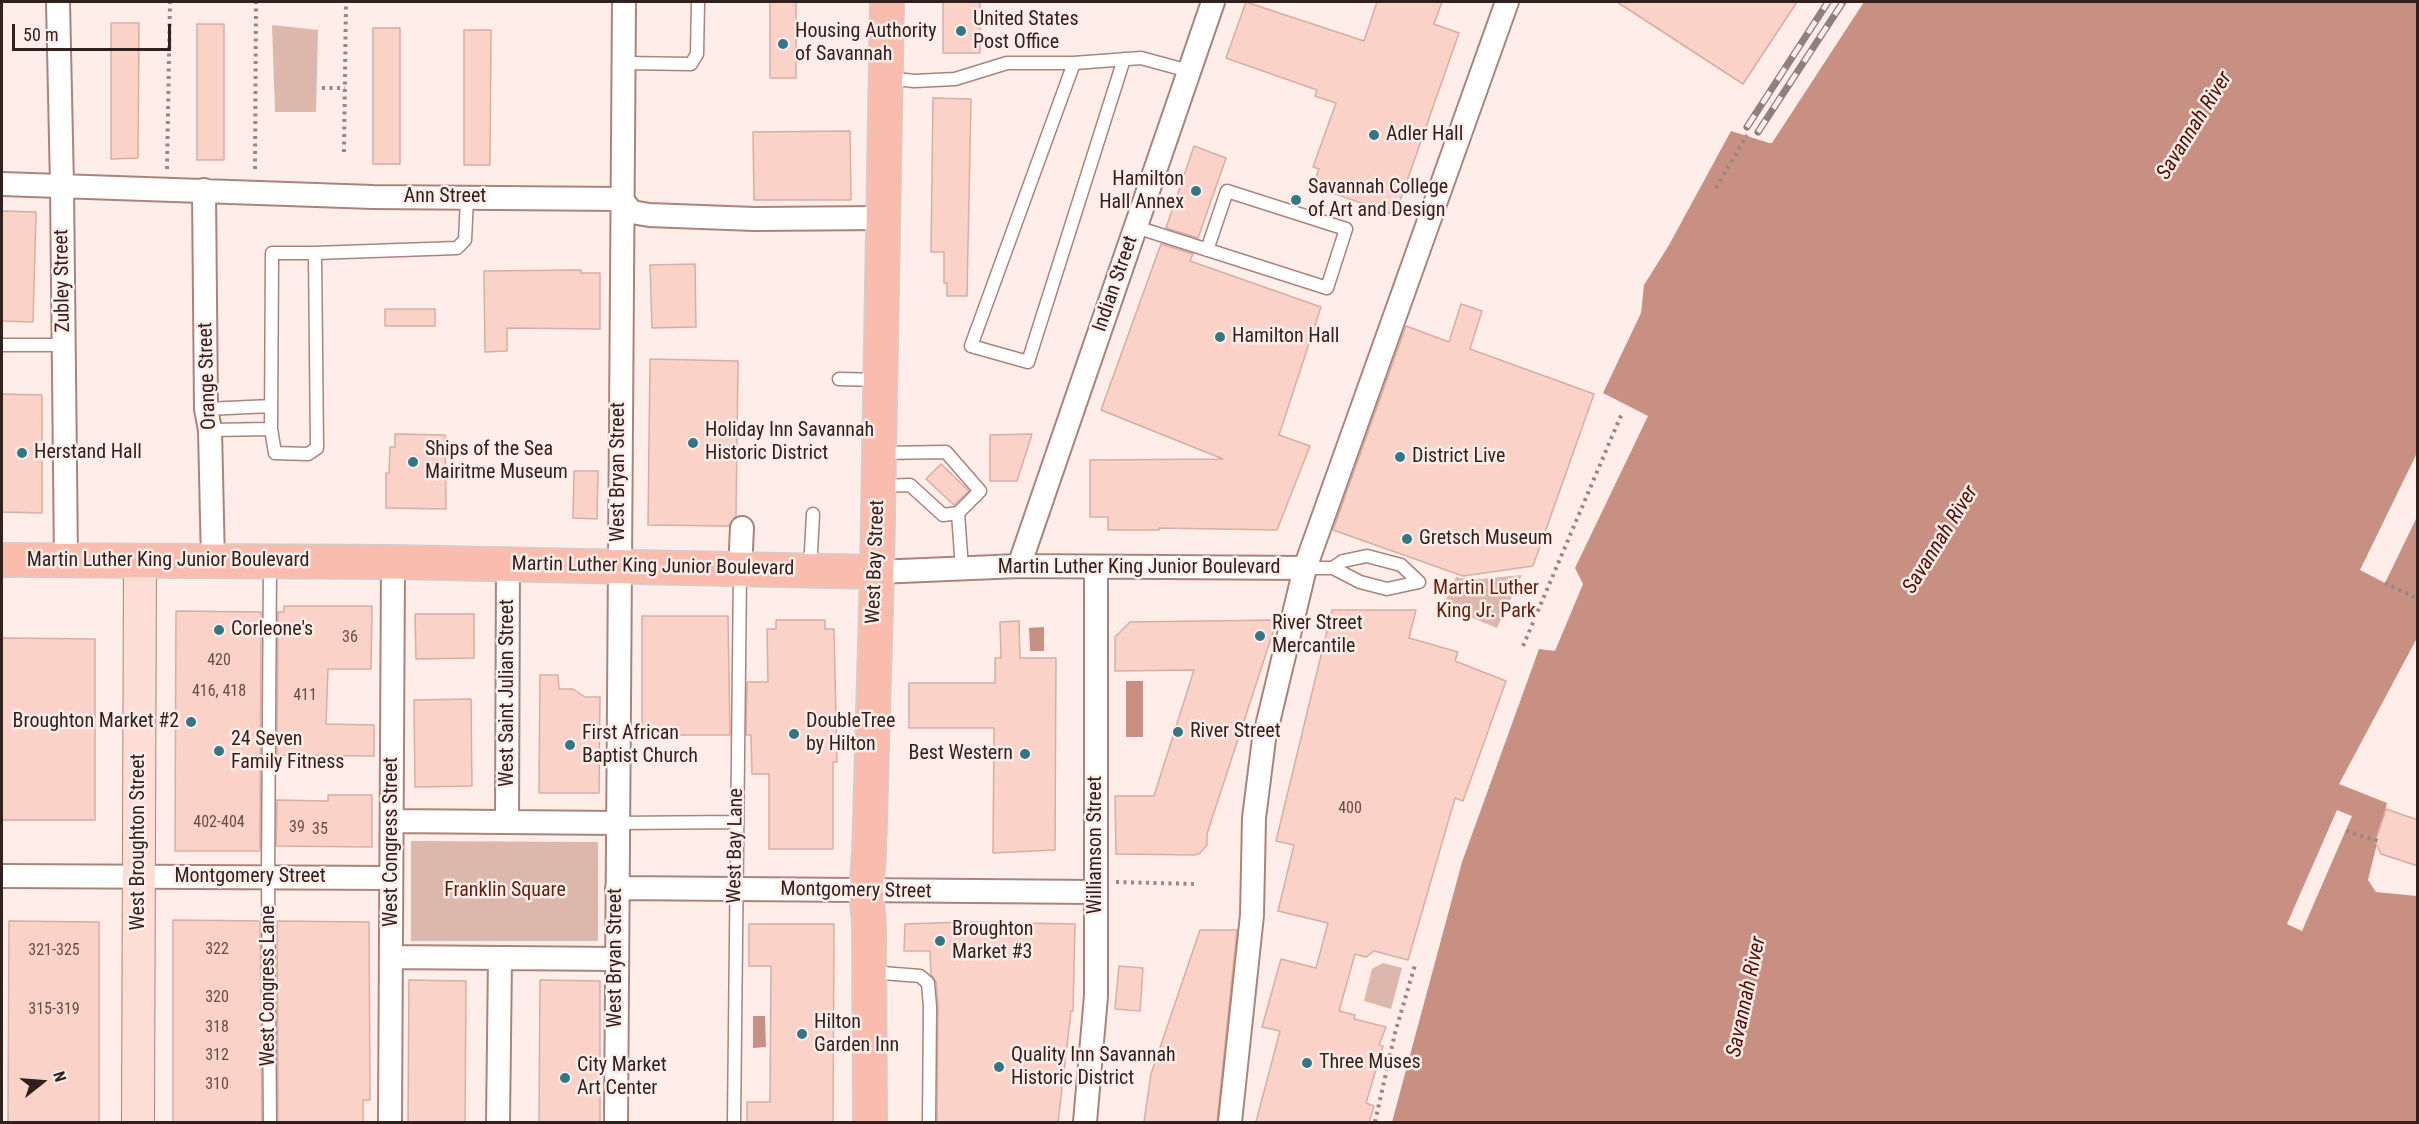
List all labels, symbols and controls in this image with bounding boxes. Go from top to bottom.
place label: United States Post Office [973,8,1079,55]
scale bar [15,12,174,50]
place label: Housing Authority of Savannah [795,20,937,67]
text: 50 m [23,24,58,45]
marker: United States Post Office [954,24,968,38]
marker: Housing Authority of Savannah [776,37,790,51]
water label: Savannah River [2152,67,2238,185]
place label: Adler Hall [1386,123,1463,147]
marker: Adler Hall [1367,128,1381,142]
place label: Hamilton Hall Annex [1099,168,1184,215]
place label: Savannah College of Art and Design [1308,176,1448,223]
marker: Hamilton Hall Annex [1189,184,1203,198]
street label: Ann Street [404,185,486,209]
marker: Savannah College of Art and Design [1289,193,1303,207]
street label: Zubley Street [50,229,76,333]
street label: Indian Street [1088,233,1144,335]
street label: Orange Street [194,322,222,430]
place label: Hamilton Hall [1232,325,1339,349]
marker: Hamilton Hall [1213,330,1227,344]
street label: West Bryan Street [607,402,631,542]
place label: Holiday Inn Savannah Historic District [705,419,874,466]
marker: Holiday Inn Savannah Historic District [686,436,700,450]
place label: Ships of the Sea Mairitme Museum [425,438,568,485]
place label: Herstand Hall [34,441,142,465]
place label: District Live [1412,445,1505,469]
marker: Herstand Hall [15,446,29,460]
marker: District Live [1393,450,1407,464]
marker: Ships of the Sea Mairitme Museum [406,455,420,469]
water label: Savannah River [1898,481,1984,599]
street label: West Bay Street [862,500,890,624]
place label: Gretsch Museum [1419,527,1553,551]
marker: Gretsch Museum [1400,532,1414,546]
street label: Martin Luther King Junior Boulevard [27,549,309,573]
street label: Martin Luther King Junior Boulevard [511,553,795,581]
street label: Martin Luther King Junior Boulevard [998,556,1280,580]
park label: Martin Luther King Jr. Park [1433,577,1539,624]
street label: West Saint Julian Street [496,599,520,787]
place label: River Street Mercantile [1272,612,1363,659]
place label: Corleone's [231,618,313,642]
marker: Corleone's [212,623,226,637]
house number: 36 [342,628,358,648]
marker: River Street Mercantile [1253,629,1267,643]
house number: 420 [207,651,231,671]
house number: 416, 418 [192,682,246,702]
house number: 411 [293,686,317,706]
place label: Broughton Market #2 [13,710,179,734]
place label: DoubleTree by Hilton [806,710,895,757]
marker: Broughton Market #2 [184,715,198,729]
place label: River Street [1190,720,1281,744]
place label: First African Baptist Church [582,722,698,769]
marker: River Street [1171,725,1185,739]
marker: DoubleTree by Hilton [787,727,801,741]
place label: 24 Seven Family Fitness [231,728,344,775]
marker: First African Baptist Church [563,738,577,752]
place label: Best Western [909,742,1013,766]
marker: 24 Seven Family Fitness [212,744,226,758]
marker: Best Western [1018,747,1032,761]
street label: West Broughton Street [127,754,151,930]
street label: West Congress Street [380,757,404,927]
street label: Williamson Street [1084,776,1108,914]
street label: West Bay Lane [723,788,749,904]
house number: 400 [1338,799,1362,819]
house number: 402-404 [193,813,245,833]
house number: 39 [289,818,305,838]
house number: 35 [312,820,328,840]
street label: Montgomery Street [174,865,326,889]
street label: Montgomery Street [780,878,932,904]
park label: Franklin Square [444,879,566,903]
street label: West Bryan Street [604,888,628,1028]
street label: West Congress Lane [257,905,281,1067]
place label: Broughton Market #3 [952,918,1033,965]
marker: Broughton Market #3 [933,934,947,948]
water label: Savannah River [1722,935,1772,1059]
house number: 322 [205,940,229,960]
house number: 321-325 [28,941,80,961]
house number: 320 [205,988,229,1008]
house number: 315-319 [28,1000,80,1020]
place label: Hilton Garden Inn [814,1011,899,1058]
house number: 318 [205,1018,229,1038]
marker: Hilton Garden Inn [795,1027,809,1041]
place label: Quality Inn Savannah Historic District [1011,1044,1176,1091]
house number: 312 [205,1046,229,1066]
place label: Three Muses [1319,1051,1421,1075]
north arrow [12,1052,72,1112]
place label: City Market Art Center [577,1054,667,1101]
marker: Three Muses [1300,1056,1314,1070]
marker: Quality Inn Savannah Historic District [992,1060,1006,1074]
text: N [49,1069,70,1084]
marker: City Market Art Center [558,1071,572,1085]
house number: 310 [205,1075,229,1095]

